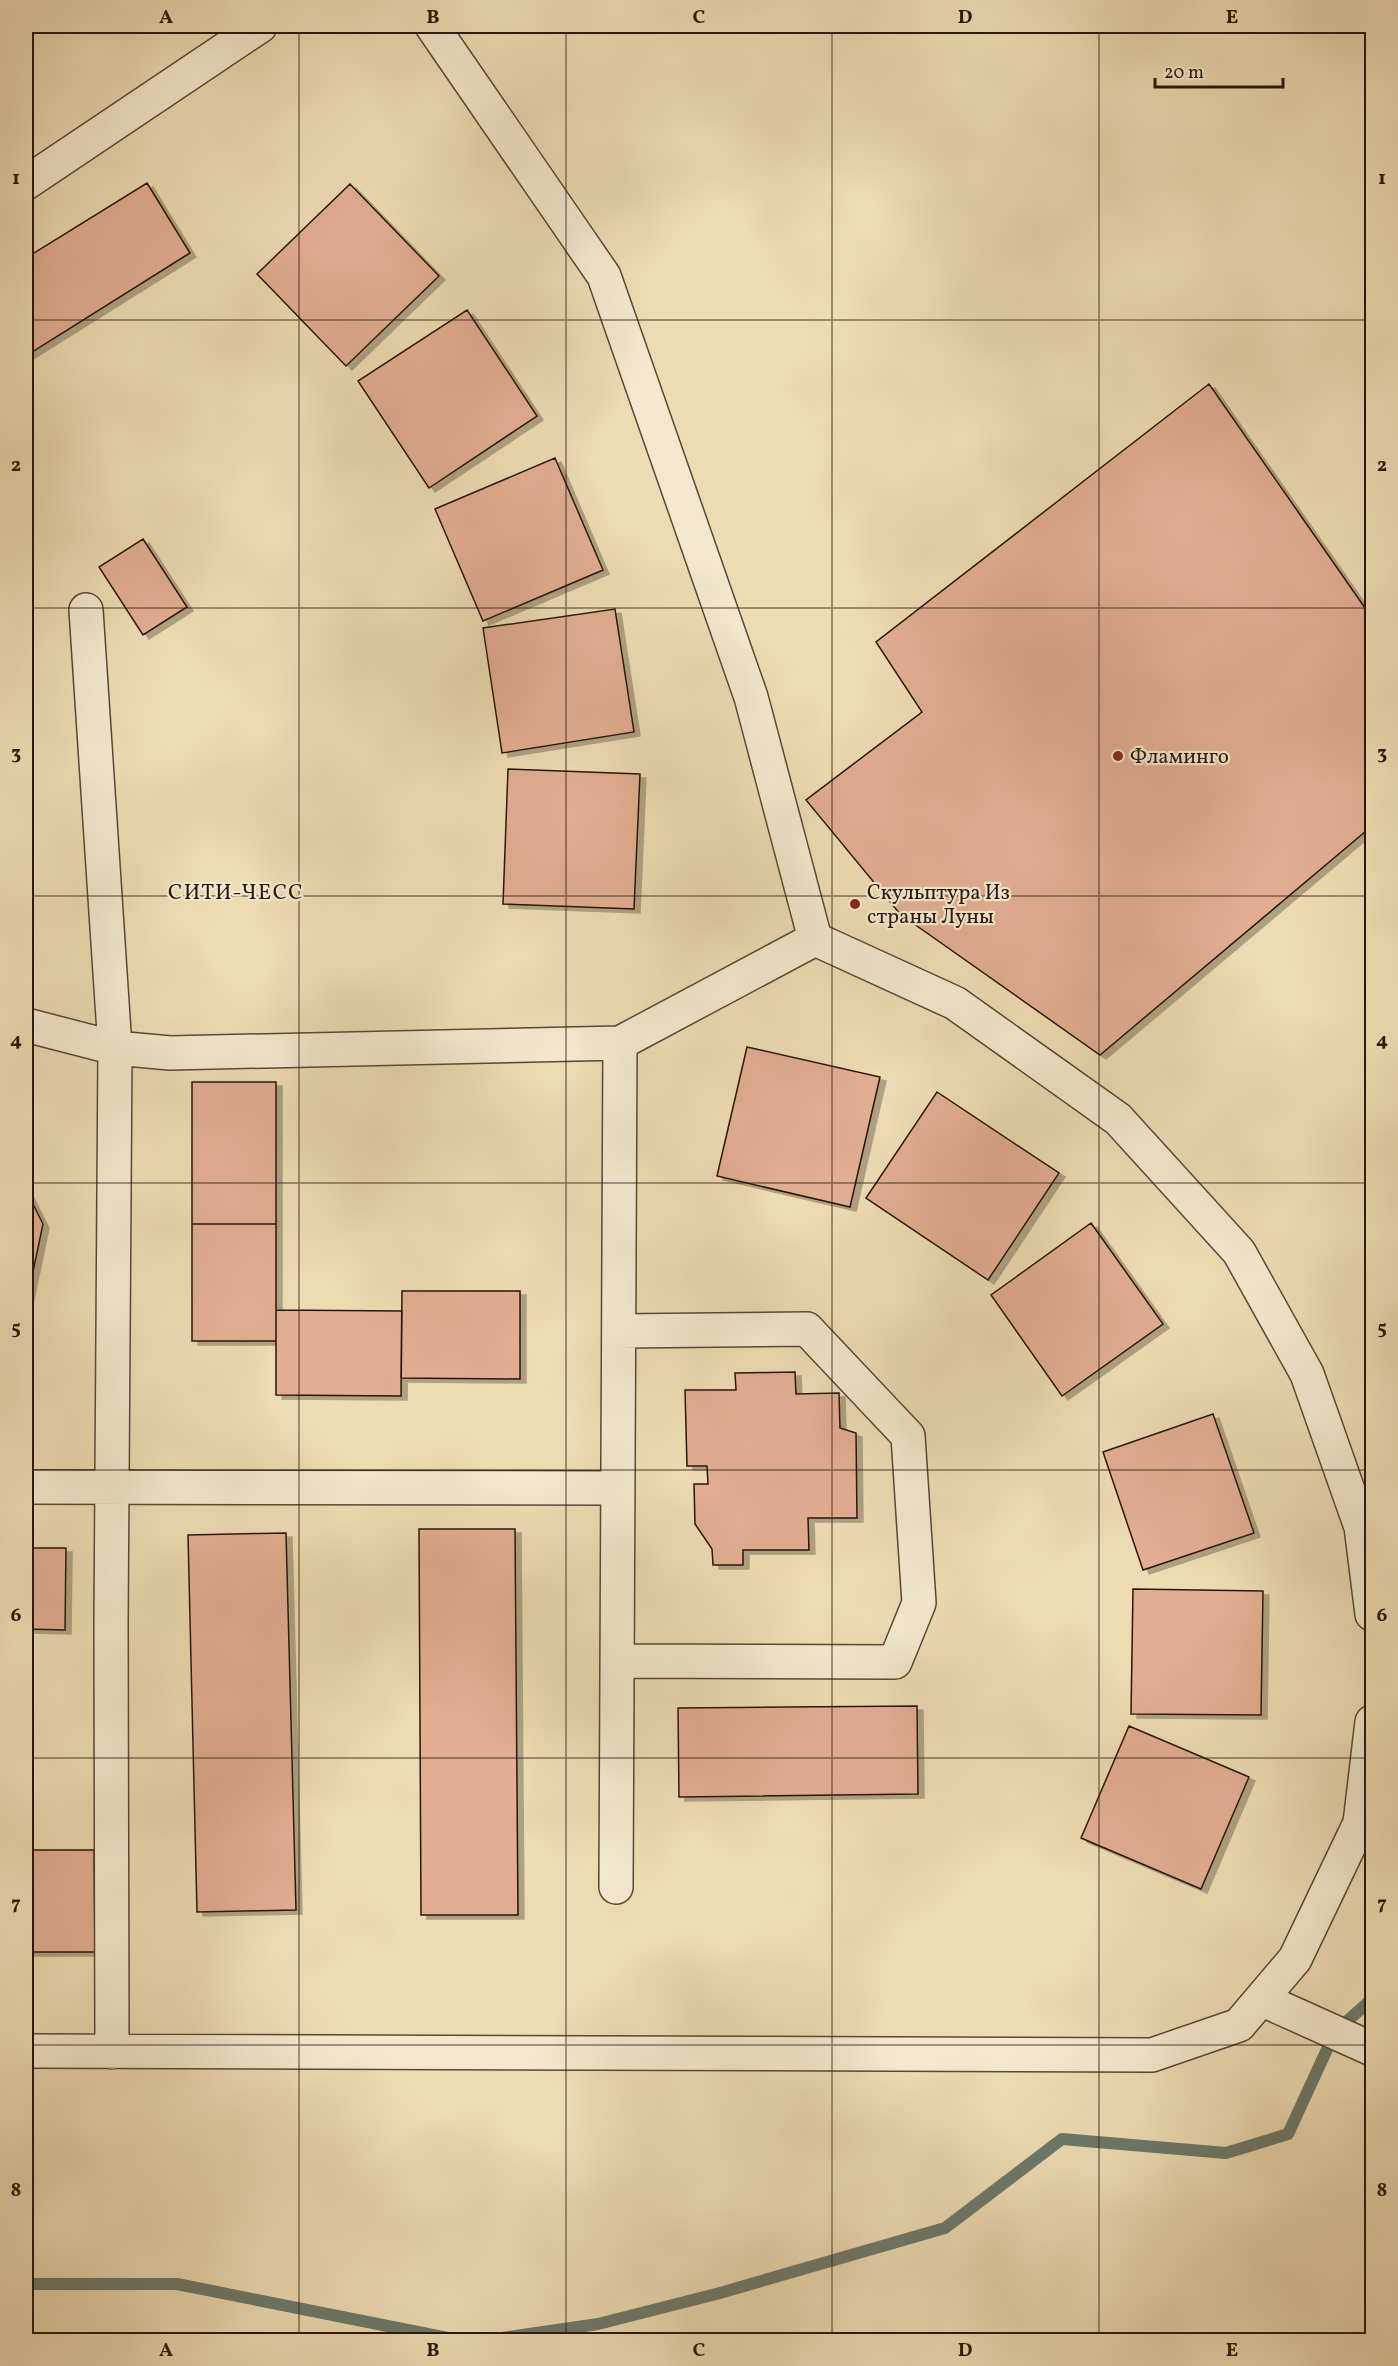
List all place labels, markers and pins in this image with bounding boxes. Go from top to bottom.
place label: Фламинго [1130,743,1229,772]
marker: Фламинго [1111,749,1125,763]
place label: Скульптура Из страны Луны [867,879,1010,932]
marker: Скульптура Из страны Луны [848,897,862,911]

